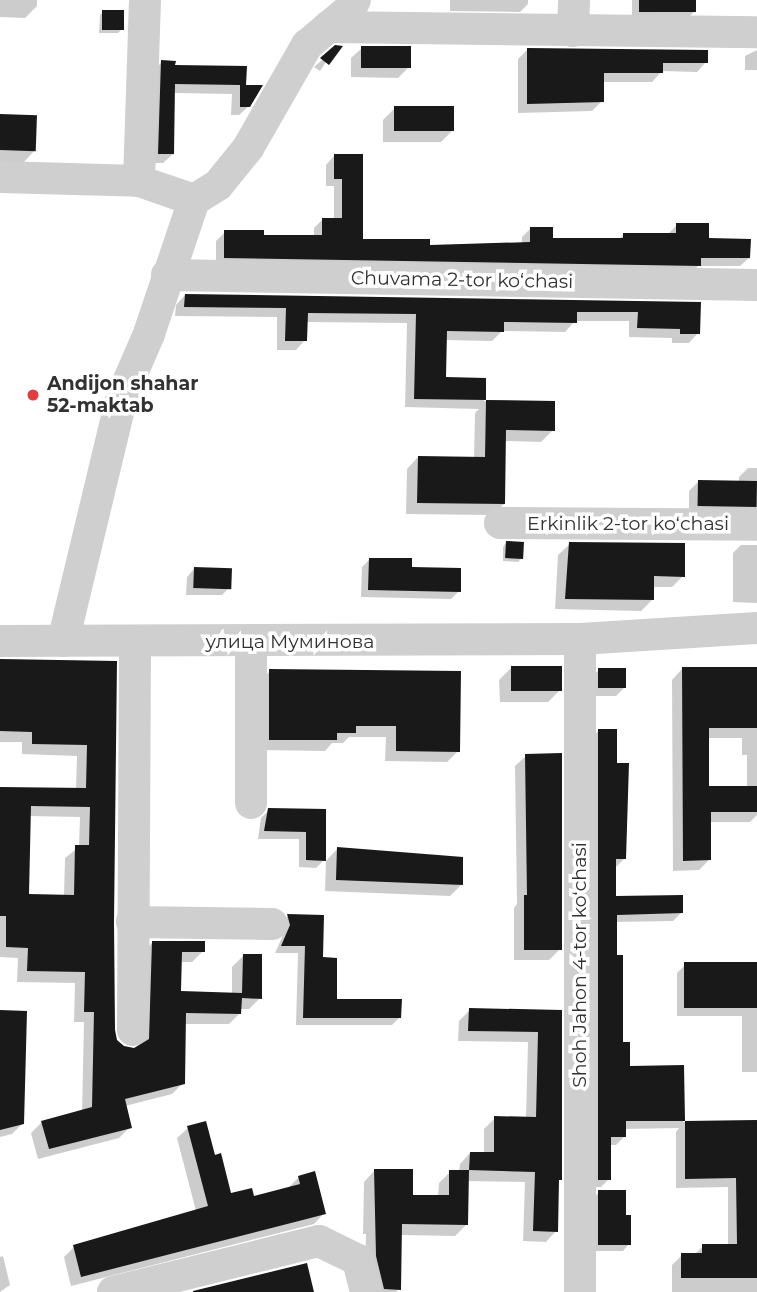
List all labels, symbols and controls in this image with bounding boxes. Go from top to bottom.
street label: Chuvama 2-tor koʻchasi [351,267,573,293]
place label: Andijon shahar 52-maktab [47,373,198,417]
marker: Andijon shahar 52-maktab [25,387,41,403]
street label: Erkinlik 2-tor koʻchasi [527,513,729,535]
street label: улица Муминова [206,631,374,653]
street label: Shoh Jahon 4-tor koʻchasi [569,842,591,1088]

